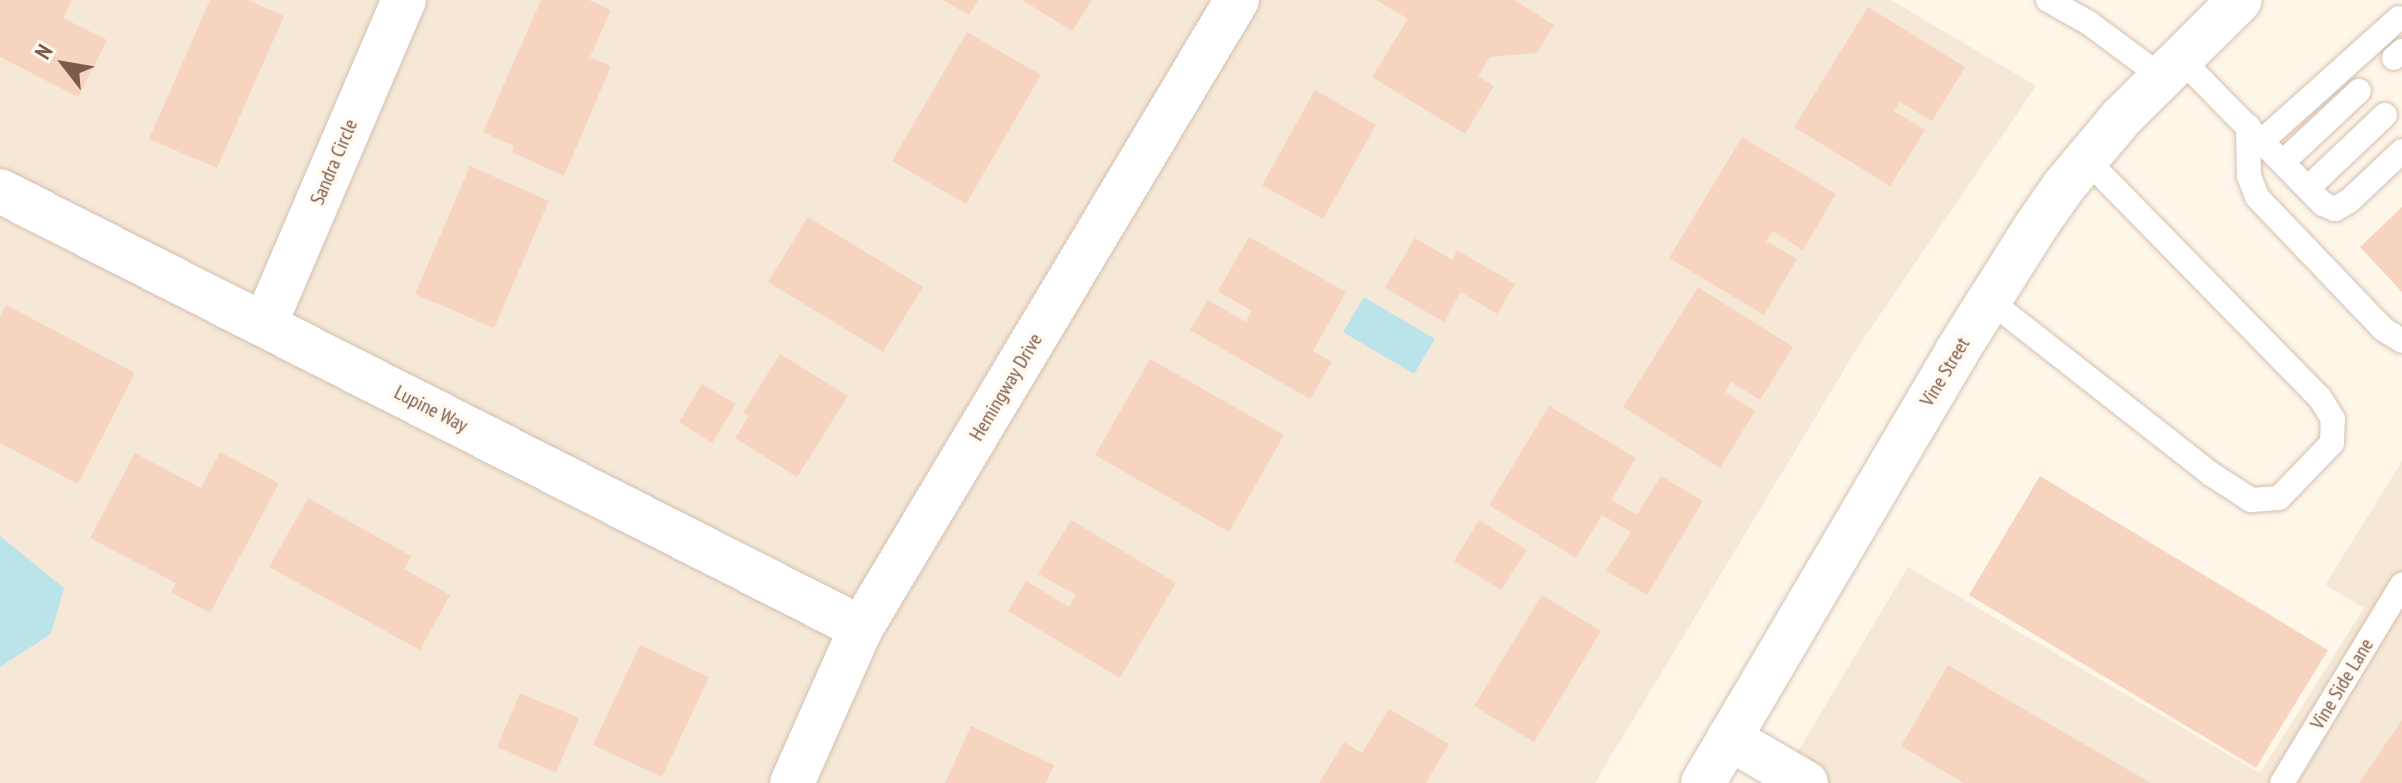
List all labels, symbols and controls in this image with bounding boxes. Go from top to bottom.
north arrow [24,24,104,104]
text: N [28,39,58,64]
street label: Sandra Circle [305,116,363,208]
street label: Hemingway Drive [964,329,1048,445]
street label: Vine Street [1915,333,1975,411]
street label: Lupine Way [390,380,472,438]
street label: Vine Side Lane [2305,634,2379,734]

